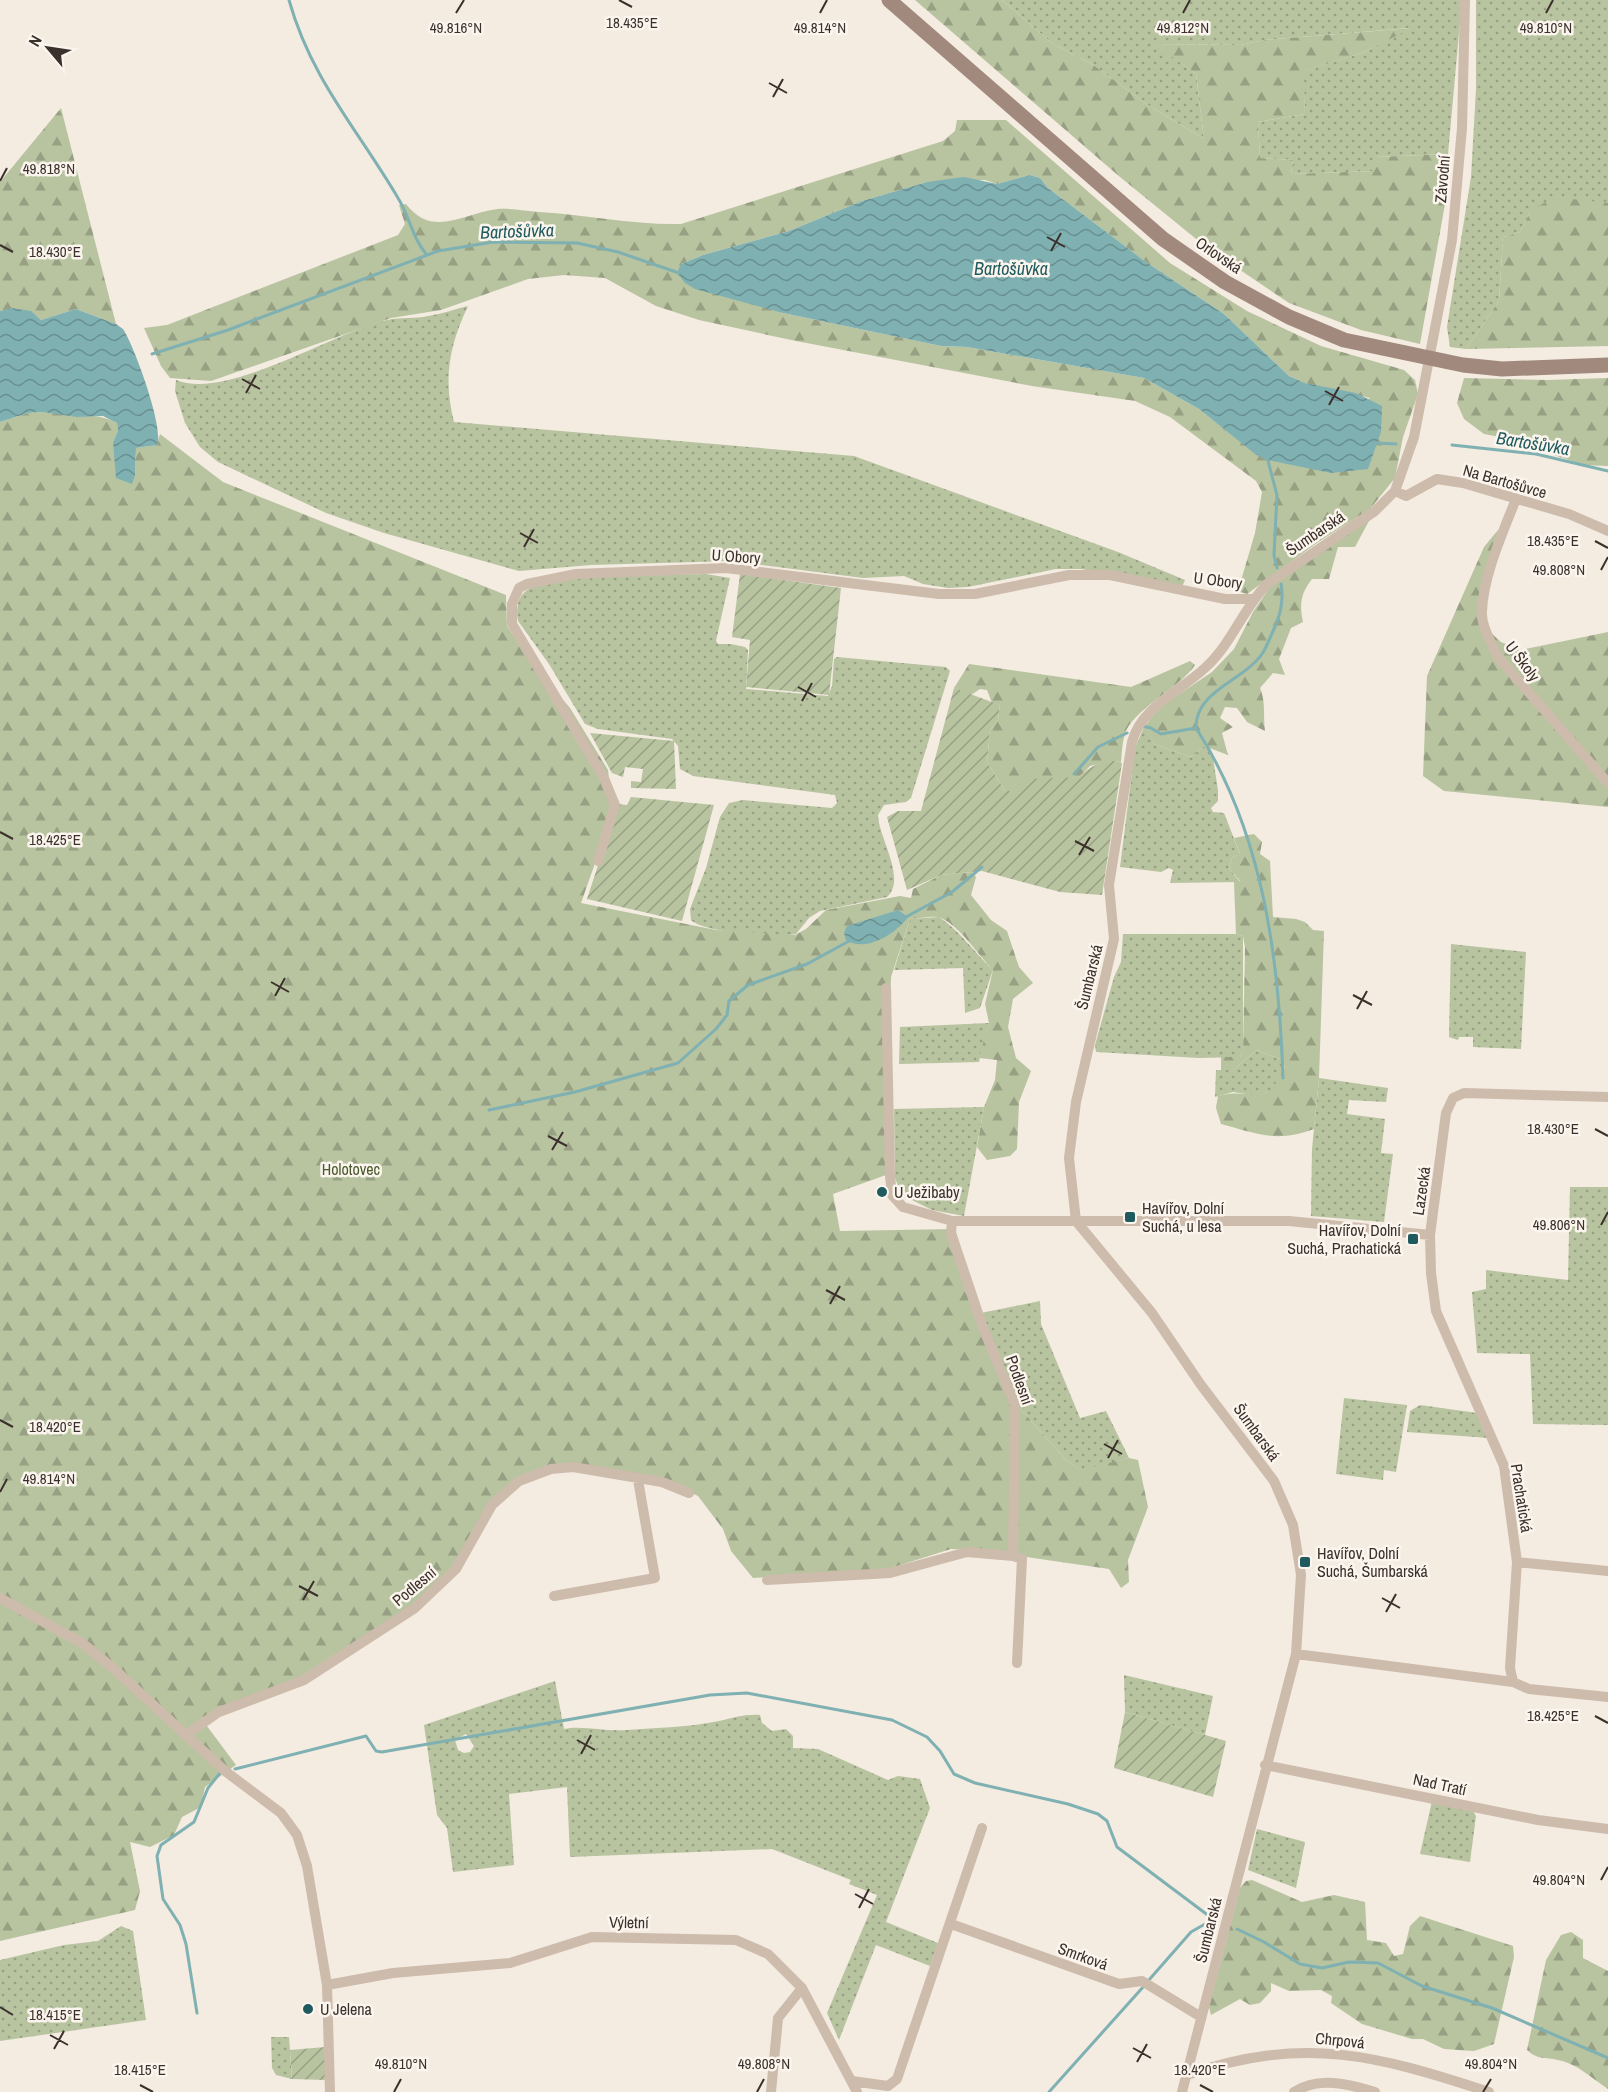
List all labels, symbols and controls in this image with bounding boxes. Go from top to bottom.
text: 18.435°E [606,12,658,33]
text: 49.816°N [430,17,482,38]
text: 49.814°N [794,17,846,38]
text: 49.812°N [1157,17,1209,38]
text: 49.810°N [1520,17,1572,38]
north arrow [18,18,78,78]
text: N [23,31,47,50]
street label: Závodní [1429,154,1455,204]
text: 49.818°N [23,158,75,179]
water label: Bartošůvka [480,217,554,245]
street label: Orlovská [1191,231,1247,279]
text: 18.430°E [29,241,81,262]
water label: Bartošůvka [974,256,1048,281]
water label: Bartošůvka [1495,425,1571,461]
street label: Na Bartošůvce [1461,459,1549,503]
street label: Šumbarská [1281,505,1349,561]
text: 18.435°E [1527,530,1579,551]
street label: U Obory [711,543,762,569]
text: 49.808°N [1533,559,1585,580]
street label: U Obory [1192,566,1244,594]
street label: U Školy [1501,636,1546,686]
text: 18.425°E [29,829,81,850]
street label: Šumbarská [1070,941,1108,1012]
text: 18.430°E [1527,1118,1579,1139]
park label: Holotovec [322,1158,381,1180]
street label: Lazecká [1407,1165,1435,1217]
place label: U Ježibaby [894,1181,960,1203]
marker: U Ježibaby [875,1185,889,1199]
place label: Havířov, Dolní Suchá, u lesa [1142,1197,1225,1237]
marker: Havířov, Dolní Suchá, u lesa [1123,1210,1137,1224]
text: 49.806°N [1533,1214,1585,1235]
place label: Havířov, Dolní Suchá, Prachatická [1287,1219,1402,1259]
marker: Havířov, Dolní Suchá, Prachatická [1406,1232,1420,1246]
street label: Podlesní [1001,1352,1039,1408]
street label: Šumbarská [1229,1399,1286,1466]
text: 18.420°E [29,1416,81,1437]
street label: Prachatická [1506,1462,1538,1535]
text: 49.814°N [23,1468,75,1489]
place label: Havířov, Dolní Suchá, Šumbarská [1317,1542,1429,1582]
marker: Havířov, Dolní Suchá, Šumbarská [1298,1555,1312,1569]
street label: Podlesní [387,1561,441,1611]
text: 18.425°E [1527,1705,1579,1726]
street label: Nad Tratí [1411,1768,1469,1800]
text: 49.804°N [1533,1869,1585,1890]
street label: Šumbarská [1189,1894,1227,1965]
street label: Výletní [609,1911,649,1933]
street label: Smrková [1055,1937,1112,1975]
place label: U Jelena [320,1998,372,2020]
marker: U Jelena [301,2002,315,2016]
text: 18.415°E [29,2004,81,2025]
street label: Chrpová [1314,2026,1367,2054]
text: 49.810°N [375,2053,427,2074]
text: 49.808°N [738,2053,790,2074]
text: 49.804°N [1465,2053,1517,2074]
text: 18.415°E [114,2059,166,2080]
text: 18.420°E [1174,2059,1226,2080]

